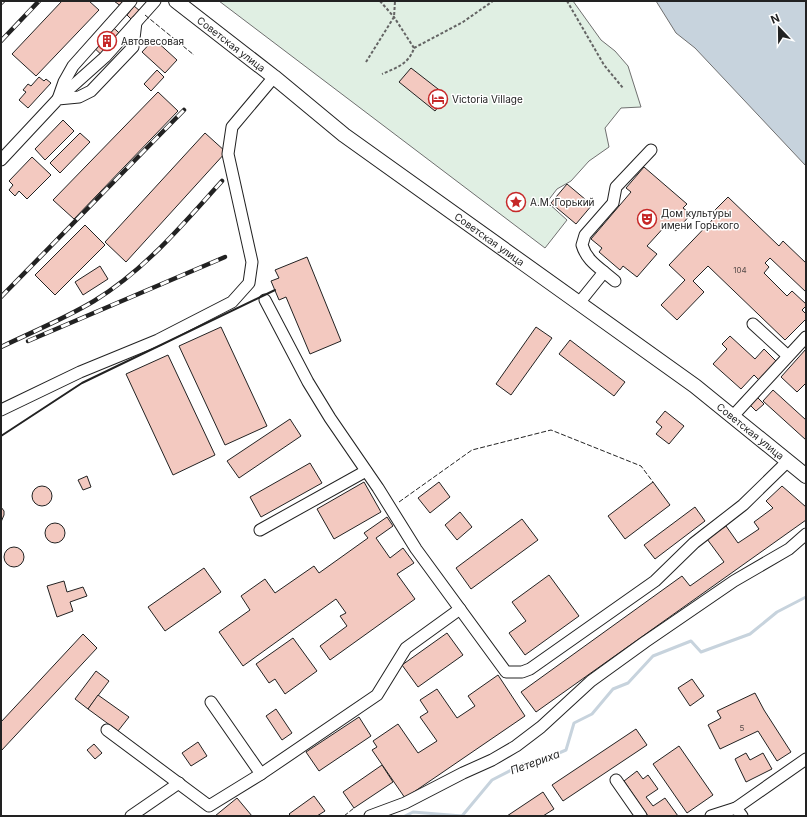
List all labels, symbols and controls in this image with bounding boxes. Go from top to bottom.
north arrow [759,8,799,48]
text: N [769,11,782,27]
street label: Советская улица [195,14,268,74]
building icon: Автовесовая [96,30,118,52]
place label: Автовесовая [121,35,184,47]
hotel icon: Victoria Village [427,88,449,110]
place label: Victoria Village [452,93,523,105]
place icon: А.М. Горький [505,191,527,213]
place label: А.М. Горький [530,196,595,208]
place label: Дом культуры имени Горького [661,207,739,231]
theatre icon: Дом культуры имени Горького [636,208,658,230]
street label: Советская улица [452,210,527,268]
house number: 104 [733,265,747,275]
street label: Советская улица [715,400,787,462]
house number: 5 [740,723,745,733]
water label: Петериха [508,746,562,777]

